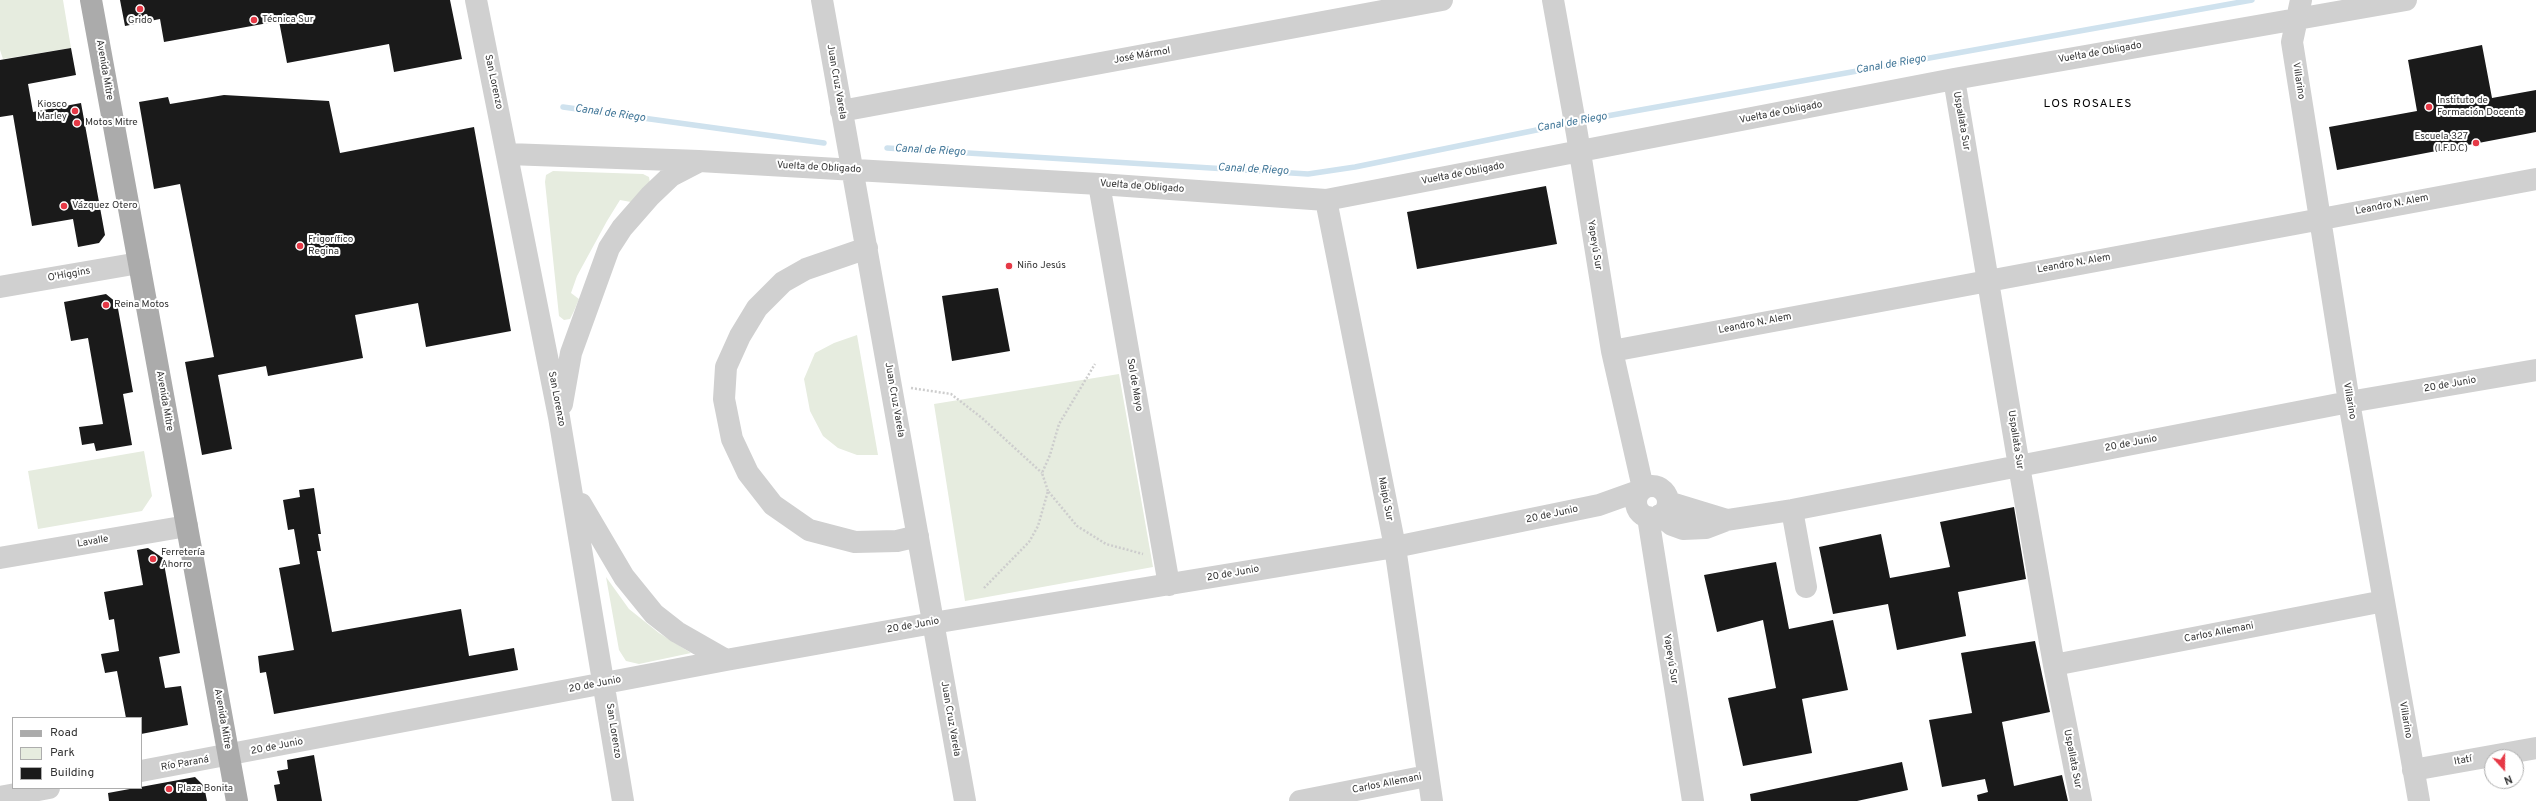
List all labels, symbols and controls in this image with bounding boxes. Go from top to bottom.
marker: Grido [135,4,145,14]
place label: Técnica Sur [262,14,314,26]
place label: Grido [128,15,152,27]
marker: Técnica Sur [249,15,259,25]
street label: Avenida Mitre [93,39,115,101]
street label: Vuelta de Obligado [2057,40,2143,66]
street label: Juan Cruz Varela [823,44,849,120]
street label: José Mármol [1113,45,1171,67]
water label: Canal de Riego [1855,52,1927,78]
street label: San Lorenzo [481,53,505,111]
street label: Villarino [2289,62,2307,100]
street label: Uspallata Sur [1950,91,1972,151]
place label: Instituto de Formación Docente [2437,95,2524,118]
district label: LOS ROSALES [2044,98,2132,112]
place label: Kiosco Marley [37,99,67,122]
street label: Vuelta de Obligado [1738,99,1824,127]
marker: Instituto de Formación Docente [2424,102,2434,112]
water label: Canal de Riego [574,103,646,125]
marker: Kiosco Marley [70,106,80,116]
water label: Canal de Riego [1536,110,1608,136]
place label: Motos Mitre [85,117,138,129]
marker: Motos Mitre [72,118,82,128]
place label: Escuela 327 (I.F.D.C) [2414,131,2468,154]
marker: Escuela 327 (I.F.D.C) [2471,138,2481,148]
water label: Canal de Riego [894,143,966,159]
street label: Vuelta de Obligado [777,160,861,176]
street label: Vuelta de Obligado [1420,160,1506,188]
water label: Canal de Riego [1217,162,1289,178]
street label: Vuelta de Obligado [1099,178,1185,196]
street label: Leandro N. Alem [2354,192,2430,218]
place label: Vázquez Otero [72,200,138,212]
marker: Vázquez Otero [59,201,69,211]
street label: Yapeyú Sur [1584,219,1604,271]
place label: Frigorífico Regina [308,234,353,258]
marker: Frigorífico Regina [295,241,305,251]
street label: Leandro N. Alem [2036,252,2112,276]
place label: Niño Jesús [1017,260,1066,272]
marker: Niño Jesús [1004,261,1014,271]
street label: O'Higgins [47,265,91,285]
place label: Reina Motos [114,299,169,311]
marker: Reina Motos [101,300,111,310]
street label: Leandro N. Alem [1717,311,1793,337]
street label: Sol de Mayo [1123,358,1145,412]
street label: Juan Cruz Varela [881,362,907,438]
street label: Avenida Mitre [153,370,175,432]
street label: San Lorenzo [545,370,567,428]
street label: 20 de Junio [2423,374,2477,396]
street label: Villarino [2340,382,2358,420]
street label: Uspallata Sur [2004,410,2026,470]
street label: 20 de Junio [2104,433,2158,455]
street label: Maipú Sur [1375,476,1395,522]
street label: 20 de Junio [1525,504,1579,526]
street label: Lavalle [76,533,110,551]
place label: Ferretería Ahorro [161,547,205,570]
marker: Ferretería Ahorro [148,554,158,564]
street label: 20 de Junio [1206,563,1260,585]
street label: 20 de Junio [886,615,940,637]
street label: Carlos Allemani [2183,620,2255,646]
street label: Yapeyú Sur [1660,633,1680,685]
street label: 20 de Junio [568,674,622,696]
street label: Juan Cruz Varela [937,681,963,757]
street label: Avenida Mitre [211,688,233,750]
street label: Villarino [2396,701,2414,739]
street label: San Lorenzo [603,703,623,759]
legend [12,717,142,789]
text: Road [50,725,78,741]
street label: Uspallata Sur [2060,729,2084,789]
street label: 20 de Junio [250,736,304,758]
text: Park [50,745,75,761]
north arrow [2484,749,2524,789]
street label: Río Paraná [160,754,210,774]
street label: Itatí [2453,754,2473,768]
text: Building [50,765,94,781]
street label: Carlos Allemani [1351,771,1423,797]
text: N [2502,771,2514,787]
place label: Plaza Bonita [177,783,233,795]
marker: Plaza Bonita [164,784,174,794]

